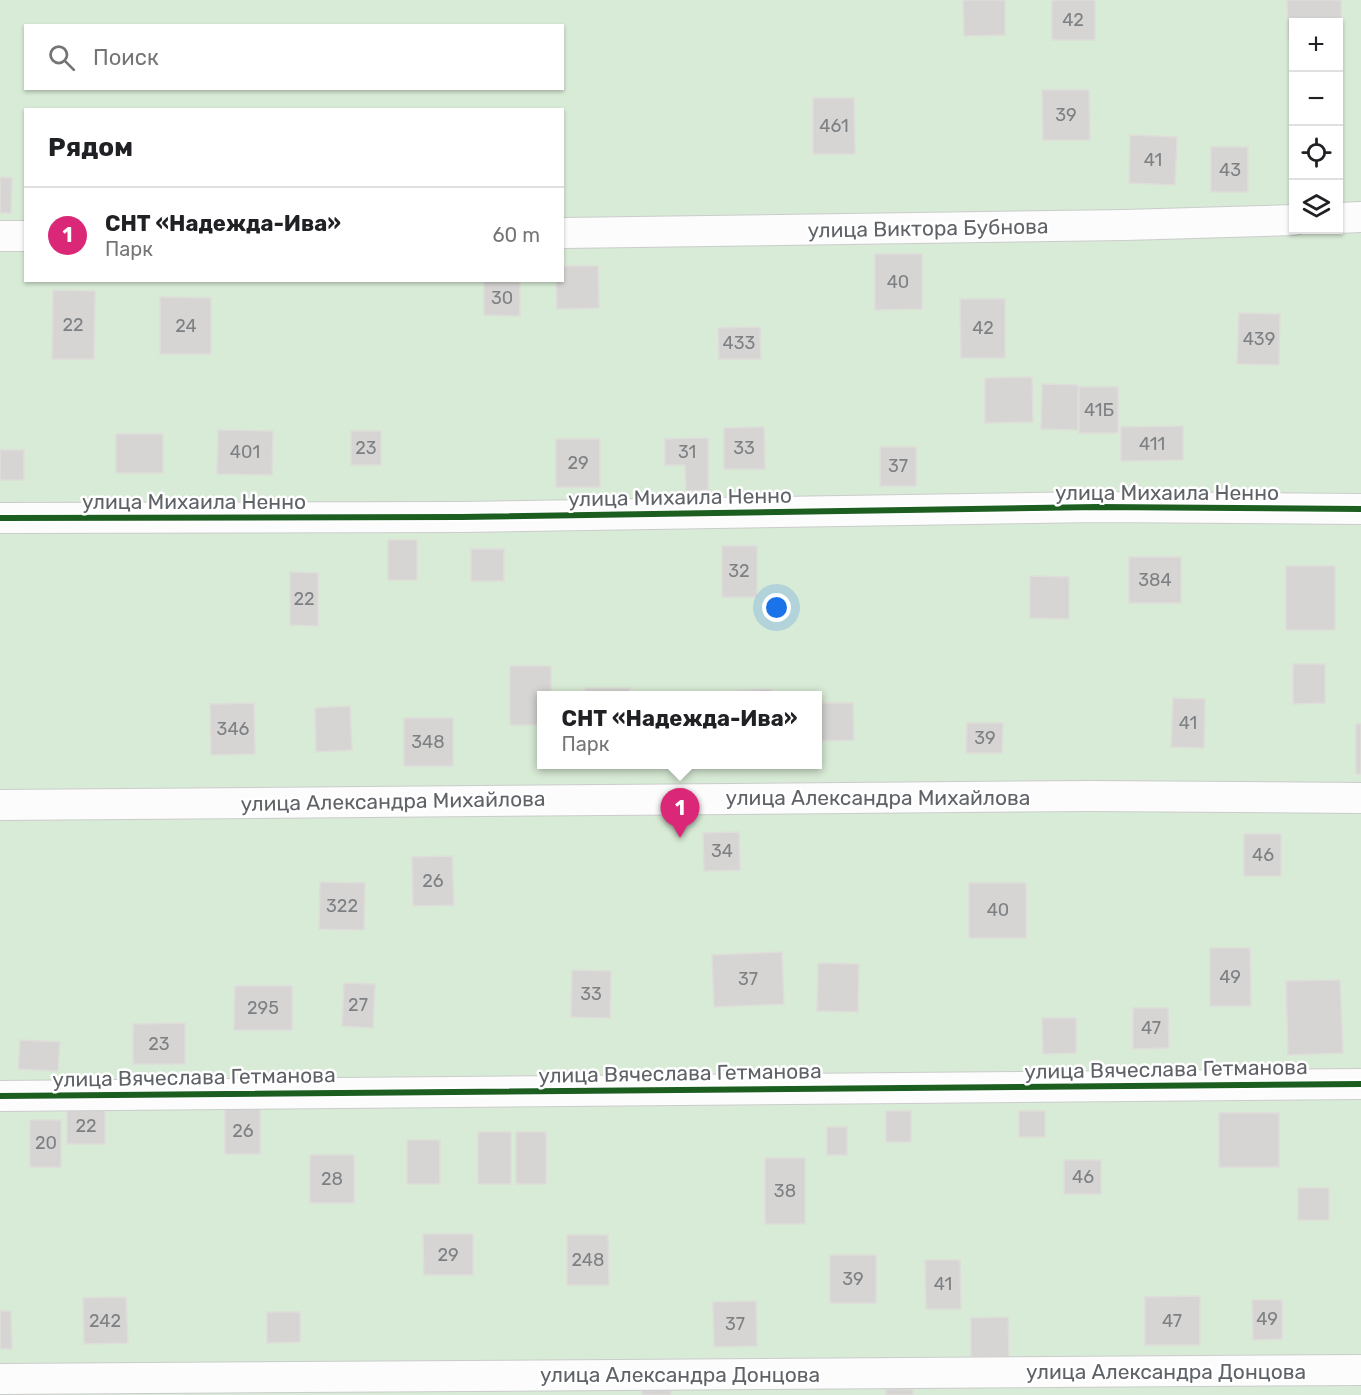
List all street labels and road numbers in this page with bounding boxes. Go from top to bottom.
street label: улица Виктора Бубнова [807,213,1049,243]
street label: улица Михаила Ненно [1055,480,1279,505]
street label: улица Михаила Ненно [568,483,792,511]
street label: улица Михаила Ненно [82,489,306,514]
street label: улица Александра Михайлова [726,785,1030,810]
street label: улица Александра Михайлова [240,786,546,816]
street label: улица Вячеслава Гетманова [1024,1054,1308,1084]
street label: улица Вячеслава Гетманова [538,1058,822,1088]
street label: улица Вячеслава Гетманова [52,1062,336,1092]
street label: улица Александра Донцова [1026,1359,1306,1384]
street label: улица Александра Донцова [540,1362,820,1387]

